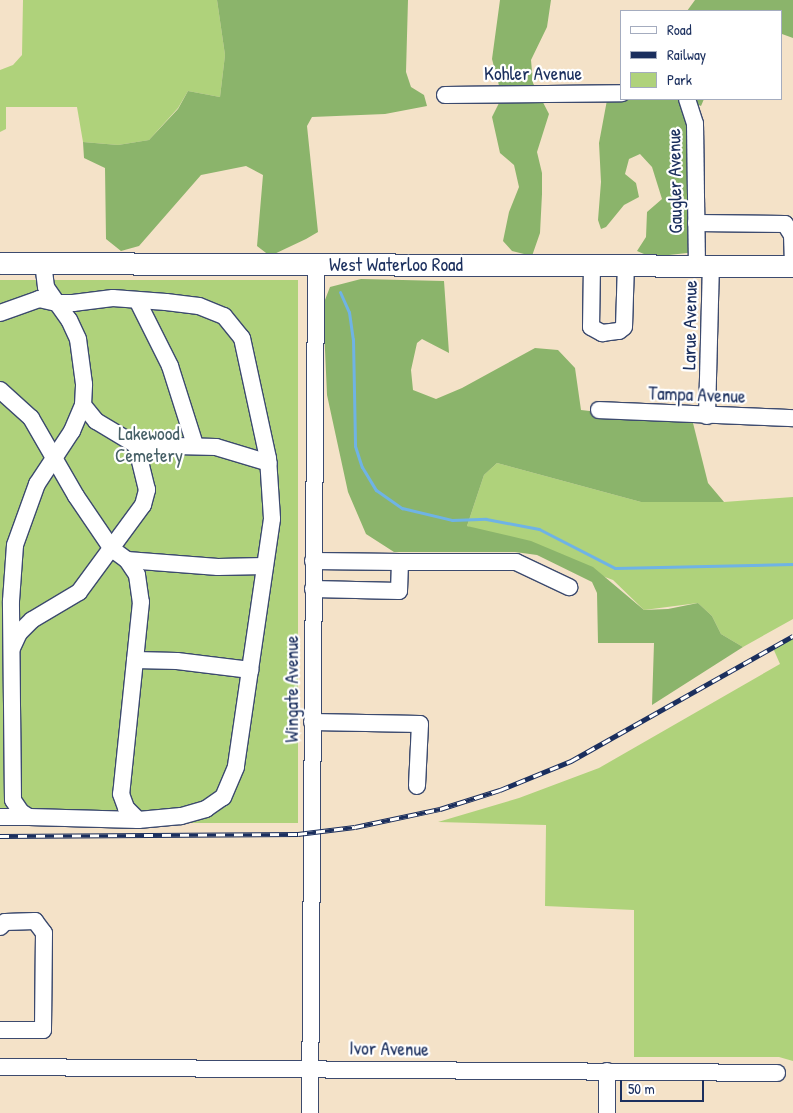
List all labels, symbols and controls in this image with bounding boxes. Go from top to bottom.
legend [620,10,783,100]
text: Road [667,19,692,40]
text: Railway [667,44,706,65]
street label: Kohler Avenue [484,63,582,85]
text: Park [667,69,692,90]
street label: Gaugler Avenue [663,128,687,234]
street label: West Waterloo Road [329,254,463,276]
street label: Larue Avenue [678,280,702,370]
street label: Tampa Avenue [648,382,746,408]
park label: Lakewood Cemetery [115,423,183,467]
street label: Wingate Avenue [281,635,303,743]
street label: Ivor Avenue [349,1037,429,1061]
scale bar [623,1070,707,1102]
text: 50 m [628,1078,655,1099]

